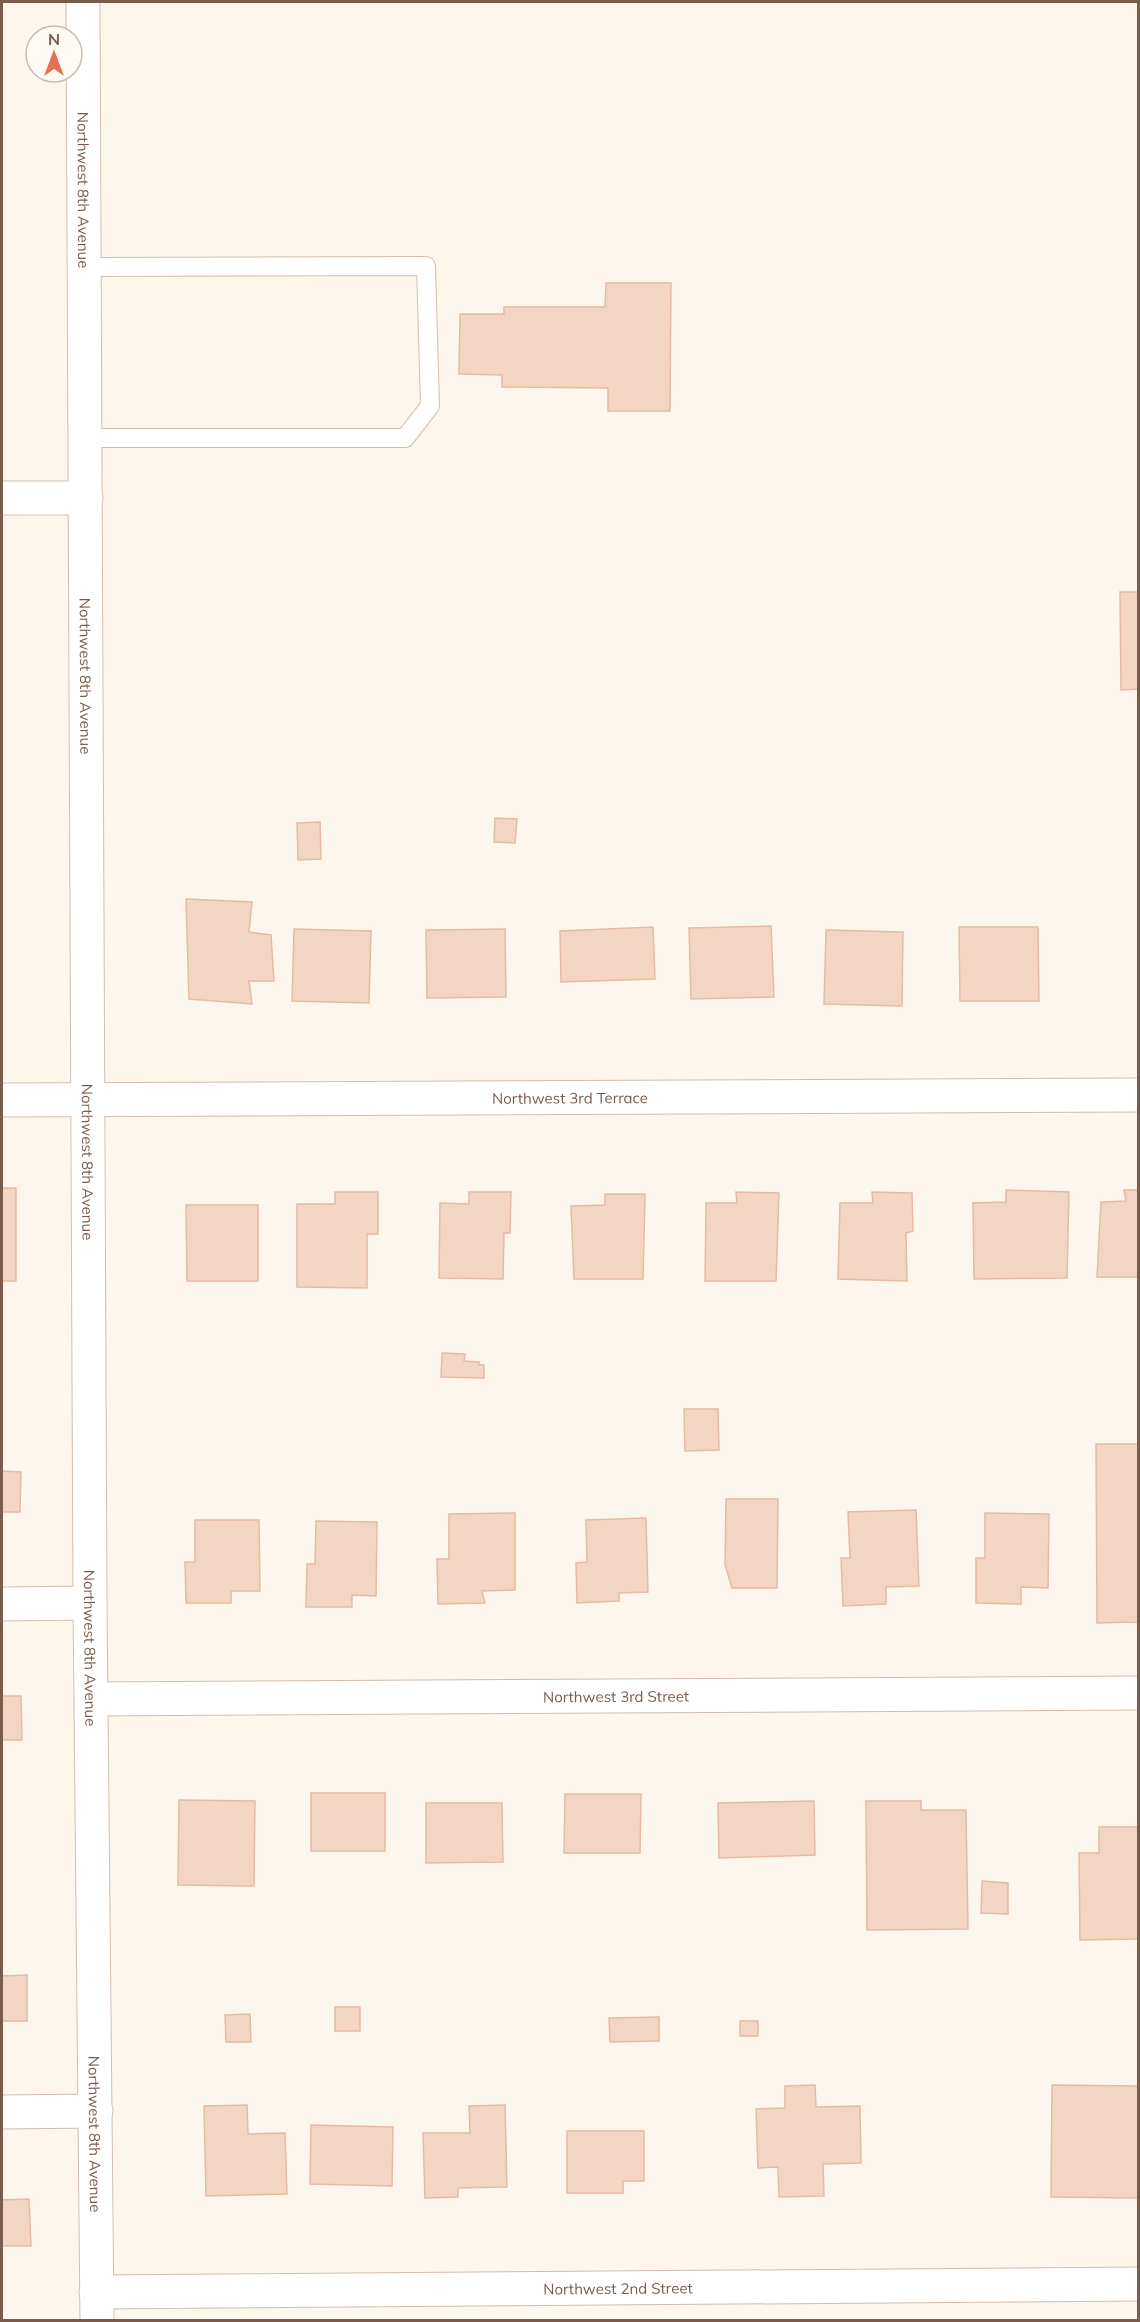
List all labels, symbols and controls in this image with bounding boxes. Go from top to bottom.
north arrow [24,24,84,84]
text: N [48,29,60,49]
street label: Northwest 8th Avenue [74,112,94,268]
street label: Northwest 8th Avenue [76,598,96,754]
street label: Northwest 8th Avenue [78,1084,98,1240]
street label: Northwest 3rd Terrace [492,1088,648,1107]
street label: Northwest 8th Avenue [80,1570,101,1726]
street label: Northwest 3rd Street [543,1686,689,1706]
street label: Northwest 8th Avenue [85,2056,105,2212]
street label: Northwest 2nd Street [543,2278,693,2298]

